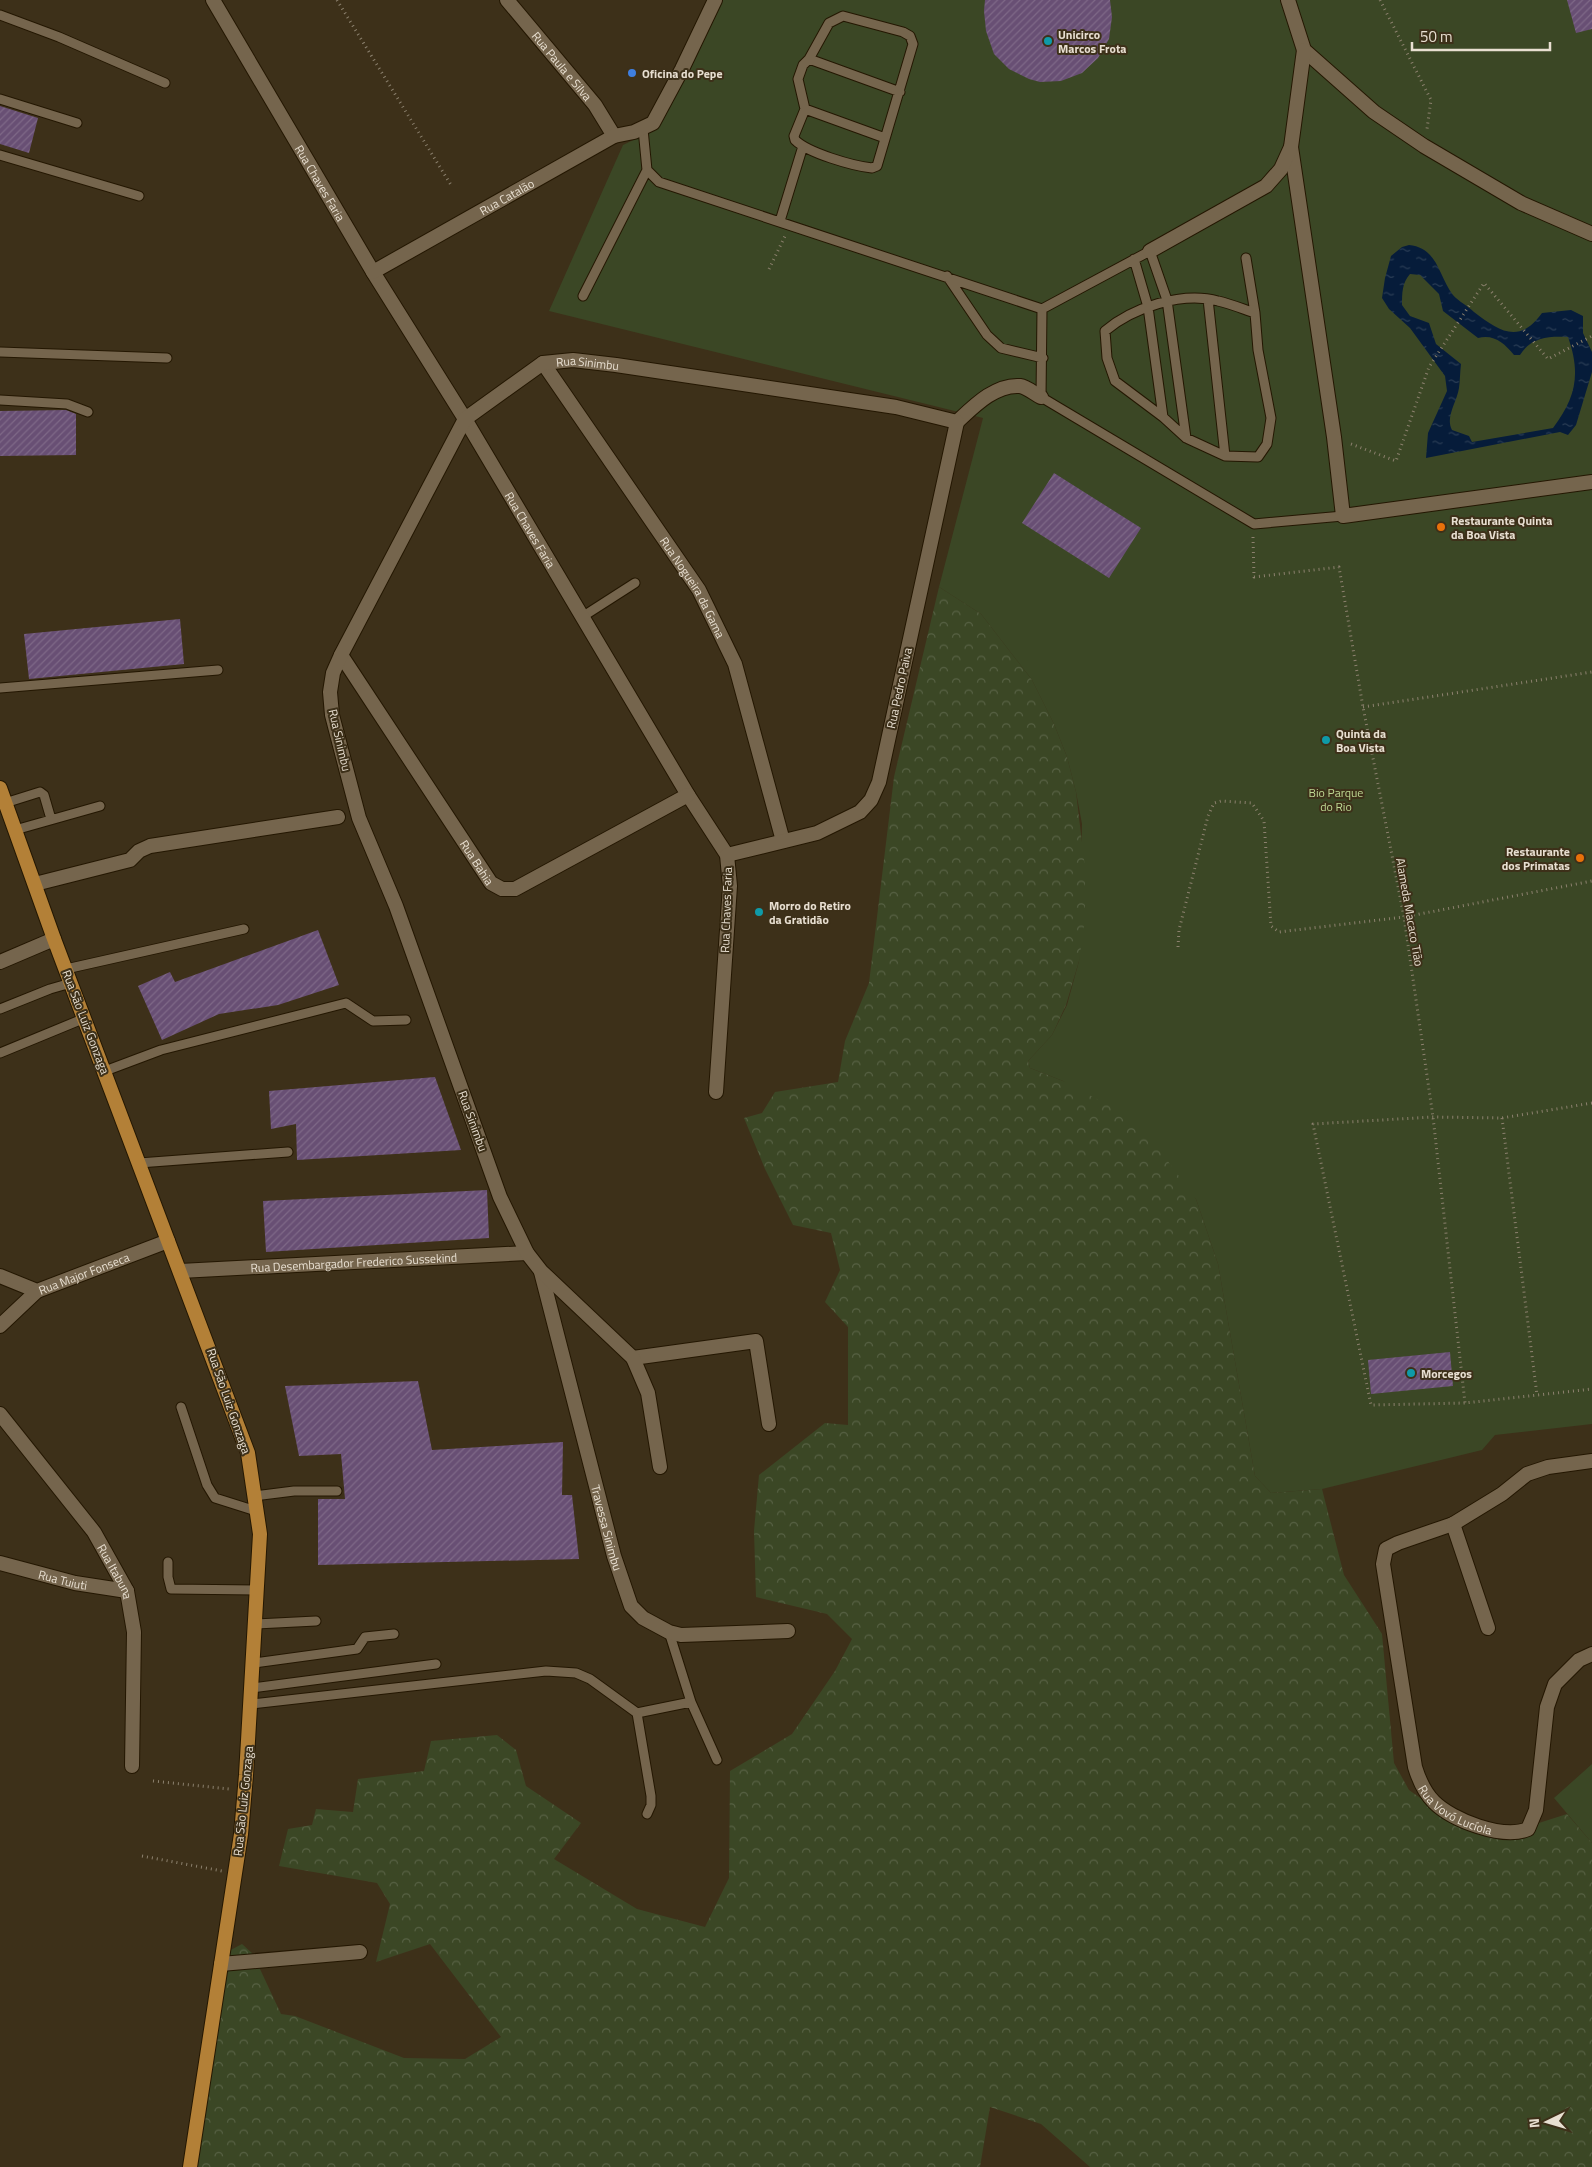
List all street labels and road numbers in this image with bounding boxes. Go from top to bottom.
street label: Rua Paula e Silva [527,27,597,105]
street label: Rua Chaves Faria [290,141,350,225]
street label: Rua Catalão [476,174,538,220]
street label: Rua Sinimbu [555,350,620,375]
street label: Rua Chaves Faria [500,488,561,571]
street label: Rua Nogueira da Gama [655,533,730,641]
street label: Rua Pedro Paiva [881,646,917,730]
street label: Rua Sinimbu [324,707,356,773]
street label: Rua Bahia [455,836,499,889]
street label: Alameda Macaco Tião [1391,856,1429,968]
street label: Rua Chaves Faria [715,867,737,953]
street label: Rua São Luiz Gonzaga [57,967,115,1077]
street label: Rua Sinimbu [453,1088,493,1154]
street label: Rua Major Fonseca [36,1247,132,1299]
street label: Rua Desembargador Frederico Sussekind [250,1247,458,1277]
street label: Rua São Luiz Gonzaga [202,1346,256,1456]
street label: Travessa Sinimbu [587,1483,628,1573]
street label: Rua Itabuna [93,1540,138,1600]
street label: Rua Tuiuti [36,1564,89,1594]
street label: Rua São Luiz Gonzaga [228,1745,258,1857]
street label: Rua Vovó Lucíola [1414,1781,1494,1839]

